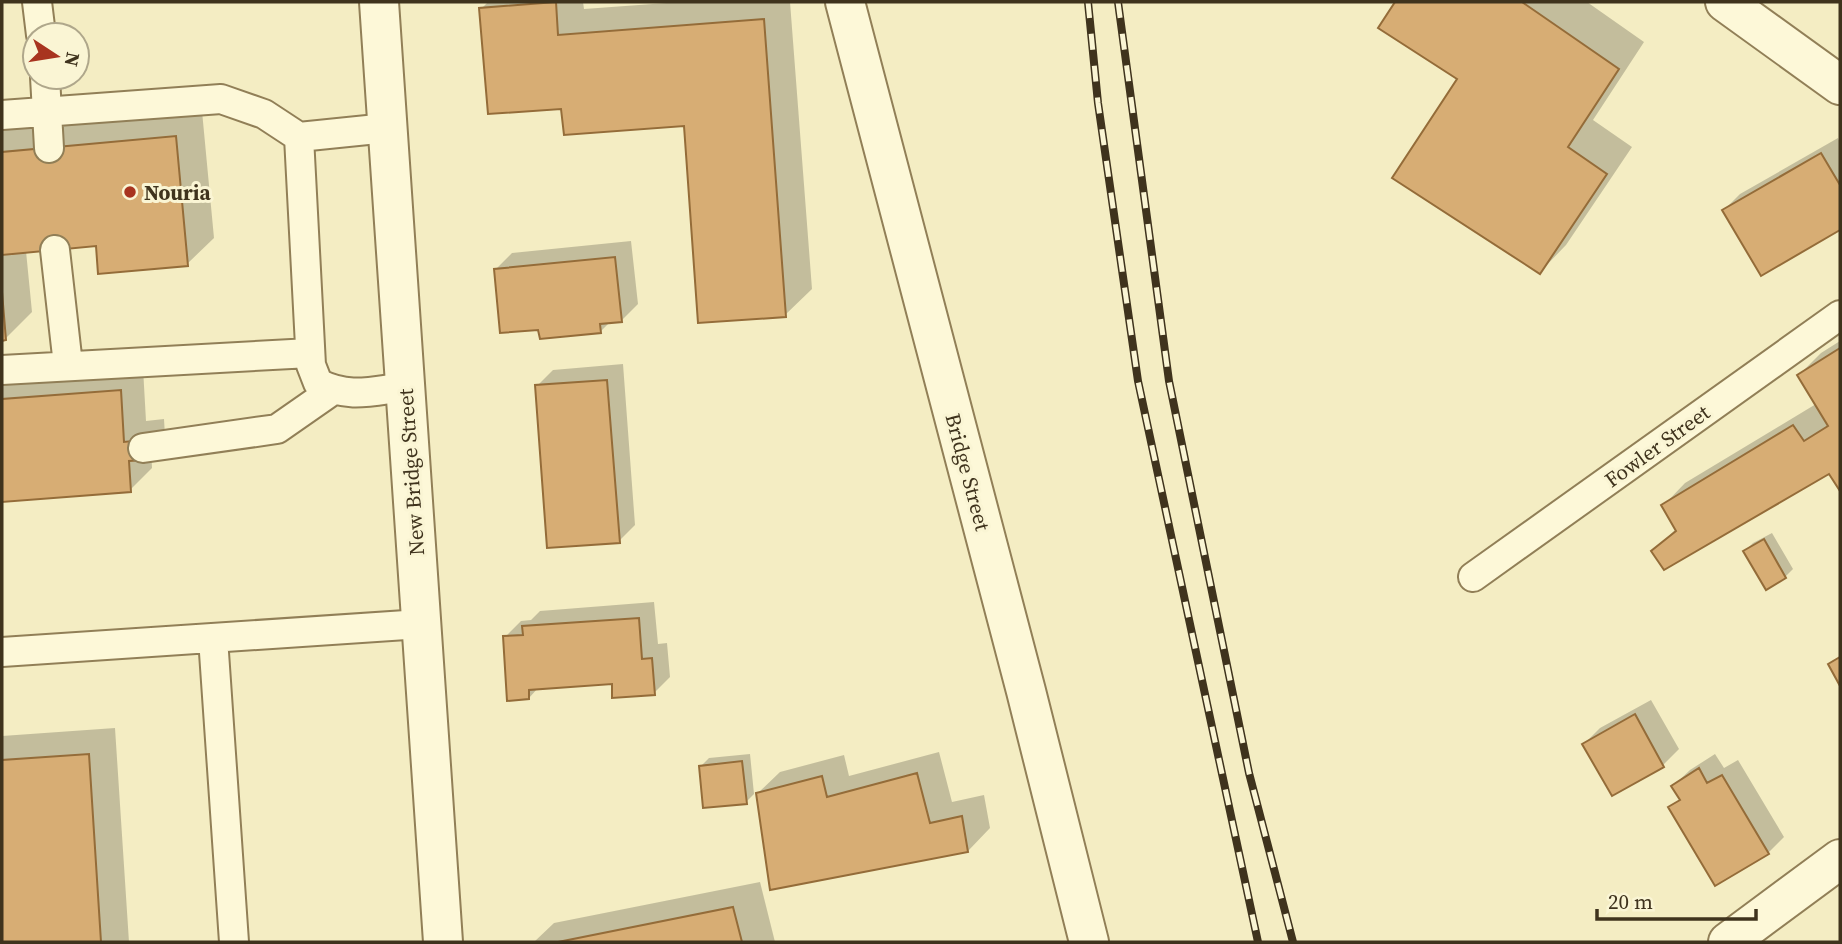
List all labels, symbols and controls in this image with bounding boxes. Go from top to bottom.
north arrow [21,21,91,91]
text: N [58,50,87,69]
place label: Nouria [144,178,211,207]
marker: Nouria [122,184,138,200]
street label: New Bridge Street [391,387,431,556]
street label: Fowler Street [1599,398,1716,494]
street label: Bridge Street [938,410,998,534]
scale bar [1597,878,1756,922]
text: 20 m [1608,887,1653,916]

